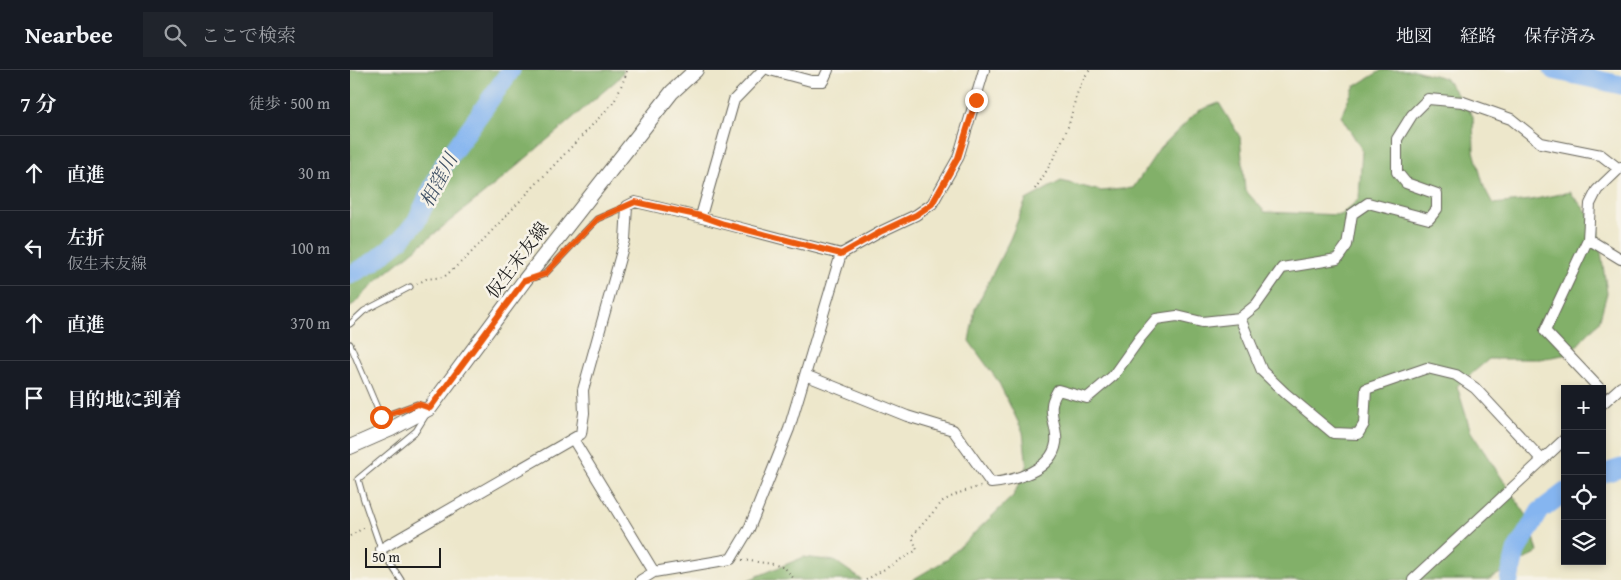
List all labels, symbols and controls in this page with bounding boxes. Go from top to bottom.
search box [143,12,493,57]
text: Nearbee [25,17,113,52]
icon: search [161,21,189,49]
text: ここで検索 [201,21,296,49]
text: 地図 [1396,22,1432,49]
text: 経路 [1460,22,1496,49]
text: 保存済み [1524,22,1596,49]
text: 7 分 [20,88,57,119]
route end [965,89,988,112]
text: 徒歩 · 500 m [249,91,330,115]
water label: 相窪川 [412,147,465,212]
icon: ahead [20,159,48,187]
text: 直進 [67,160,105,188]
text: 30 m [298,161,330,185]
street label: 仮生末友線 [479,216,555,304]
text: 左折 [67,223,105,251]
icon: left [20,234,48,262]
text: 100 m [290,236,330,260]
text: 仮生末友線 [67,251,147,275]
icon: ahead [20,309,48,337]
text: 直進 [67,310,105,338]
text: 370 m [290,311,330,335]
icon: arrive [20,384,48,412]
text: 目的地に到着 [67,385,181,413]
map controls [1561,385,1606,565]
button: + [1561,385,1606,430]
route start [370,406,393,429]
button: − [1561,430,1606,475]
button: locate [1561,475,1606,520]
button: layers [1561,520,1606,565]
scale bar [365,545,441,568]
text: 50 m [372,547,400,567]

